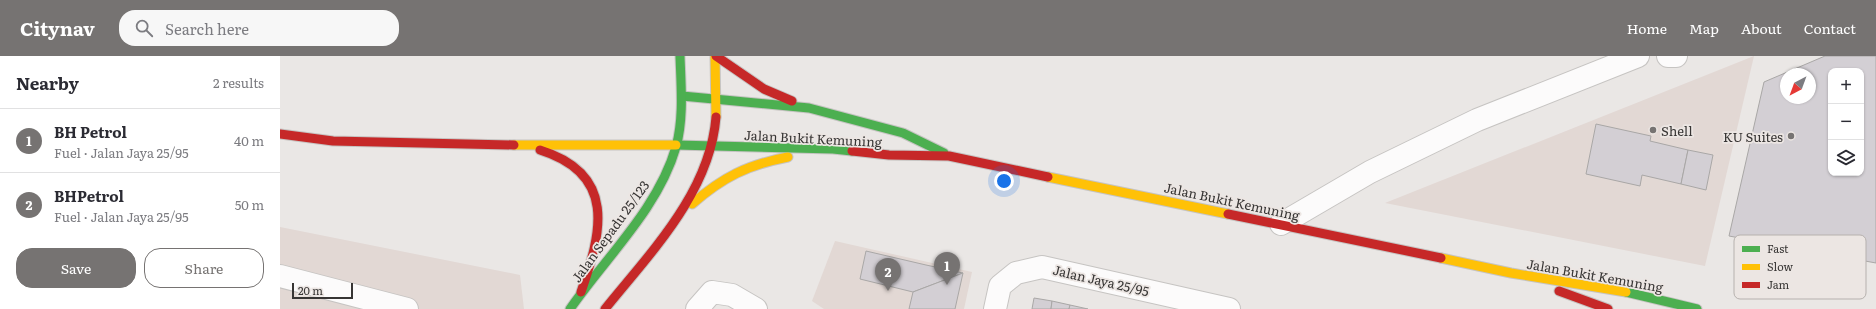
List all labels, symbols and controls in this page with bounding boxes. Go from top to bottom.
search box [119,10,399,46]
text: Citynav [20,14,95,42]
icon: search [133,17,155,39]
text: Search here [165,17,249,40]
text: Home [1627,18,1667,38]
text: Map [1689,18,1719,38]
text: About [1741,18,1782,38]
text: Contact [1804,18,1856,38]
north arrow [1780,68,1816,104]
map controls [1828,68,1864,176]
button: + [1828,68,1864,104]
text: Nearby [16,70,79,95]
text: 2 results [213,73,264,92]
button: − [1828,104,1864,140]
text: BH Petrol [54,120,127,143]
place label: Shell [1661,121,1693,140]
street label: Jalan Bukit Kemuning [743,125,883,151]
marker: Shell [1648,125,1658,135]
place label: KU Suites [1723,127,1783,146]
text: 1 [26,131,32,150]
text: 40 m [234,131,264,150]
marker: KU Suites [1786,131,1796,141]
button: layers [1828,140,1864,176]
text: Fuel · Jalan Jaya 25/95 [54,143,189,162]
your location [994,171,1014,191]
street label: Jalan Sepadu 25/123 [567,176,653,286]
street label: Jalan Bukit Kemuning [1162,177,1302,225]
text: BHPetrol [54,184,124,207]
text: 2 [26,195,32,214]
text: 50 m [235,195,264,214]
text: Fuel · Jalan Jaya 25/95 [54,207,189,226]
legend [1734,235,1866,299]
text: Fast [1767,240,1789,256]
button: Save [16,248,136,288]
button: Share [144,248,264,288]
pin: 1 [934,252,960,285]
street label: Jalan Bukit Kemuning [1525,254,1665,296]
pin: 2 [875,258,901,291]
text: Slow [1767,258,1793,274]
street label: Jalan Jaya 25/95 [1051,260,1151,300]
text: Jam [1767,276,1790,292]
scale bar [292,281,353,300]
text: 20 m [298,282,323,298]

